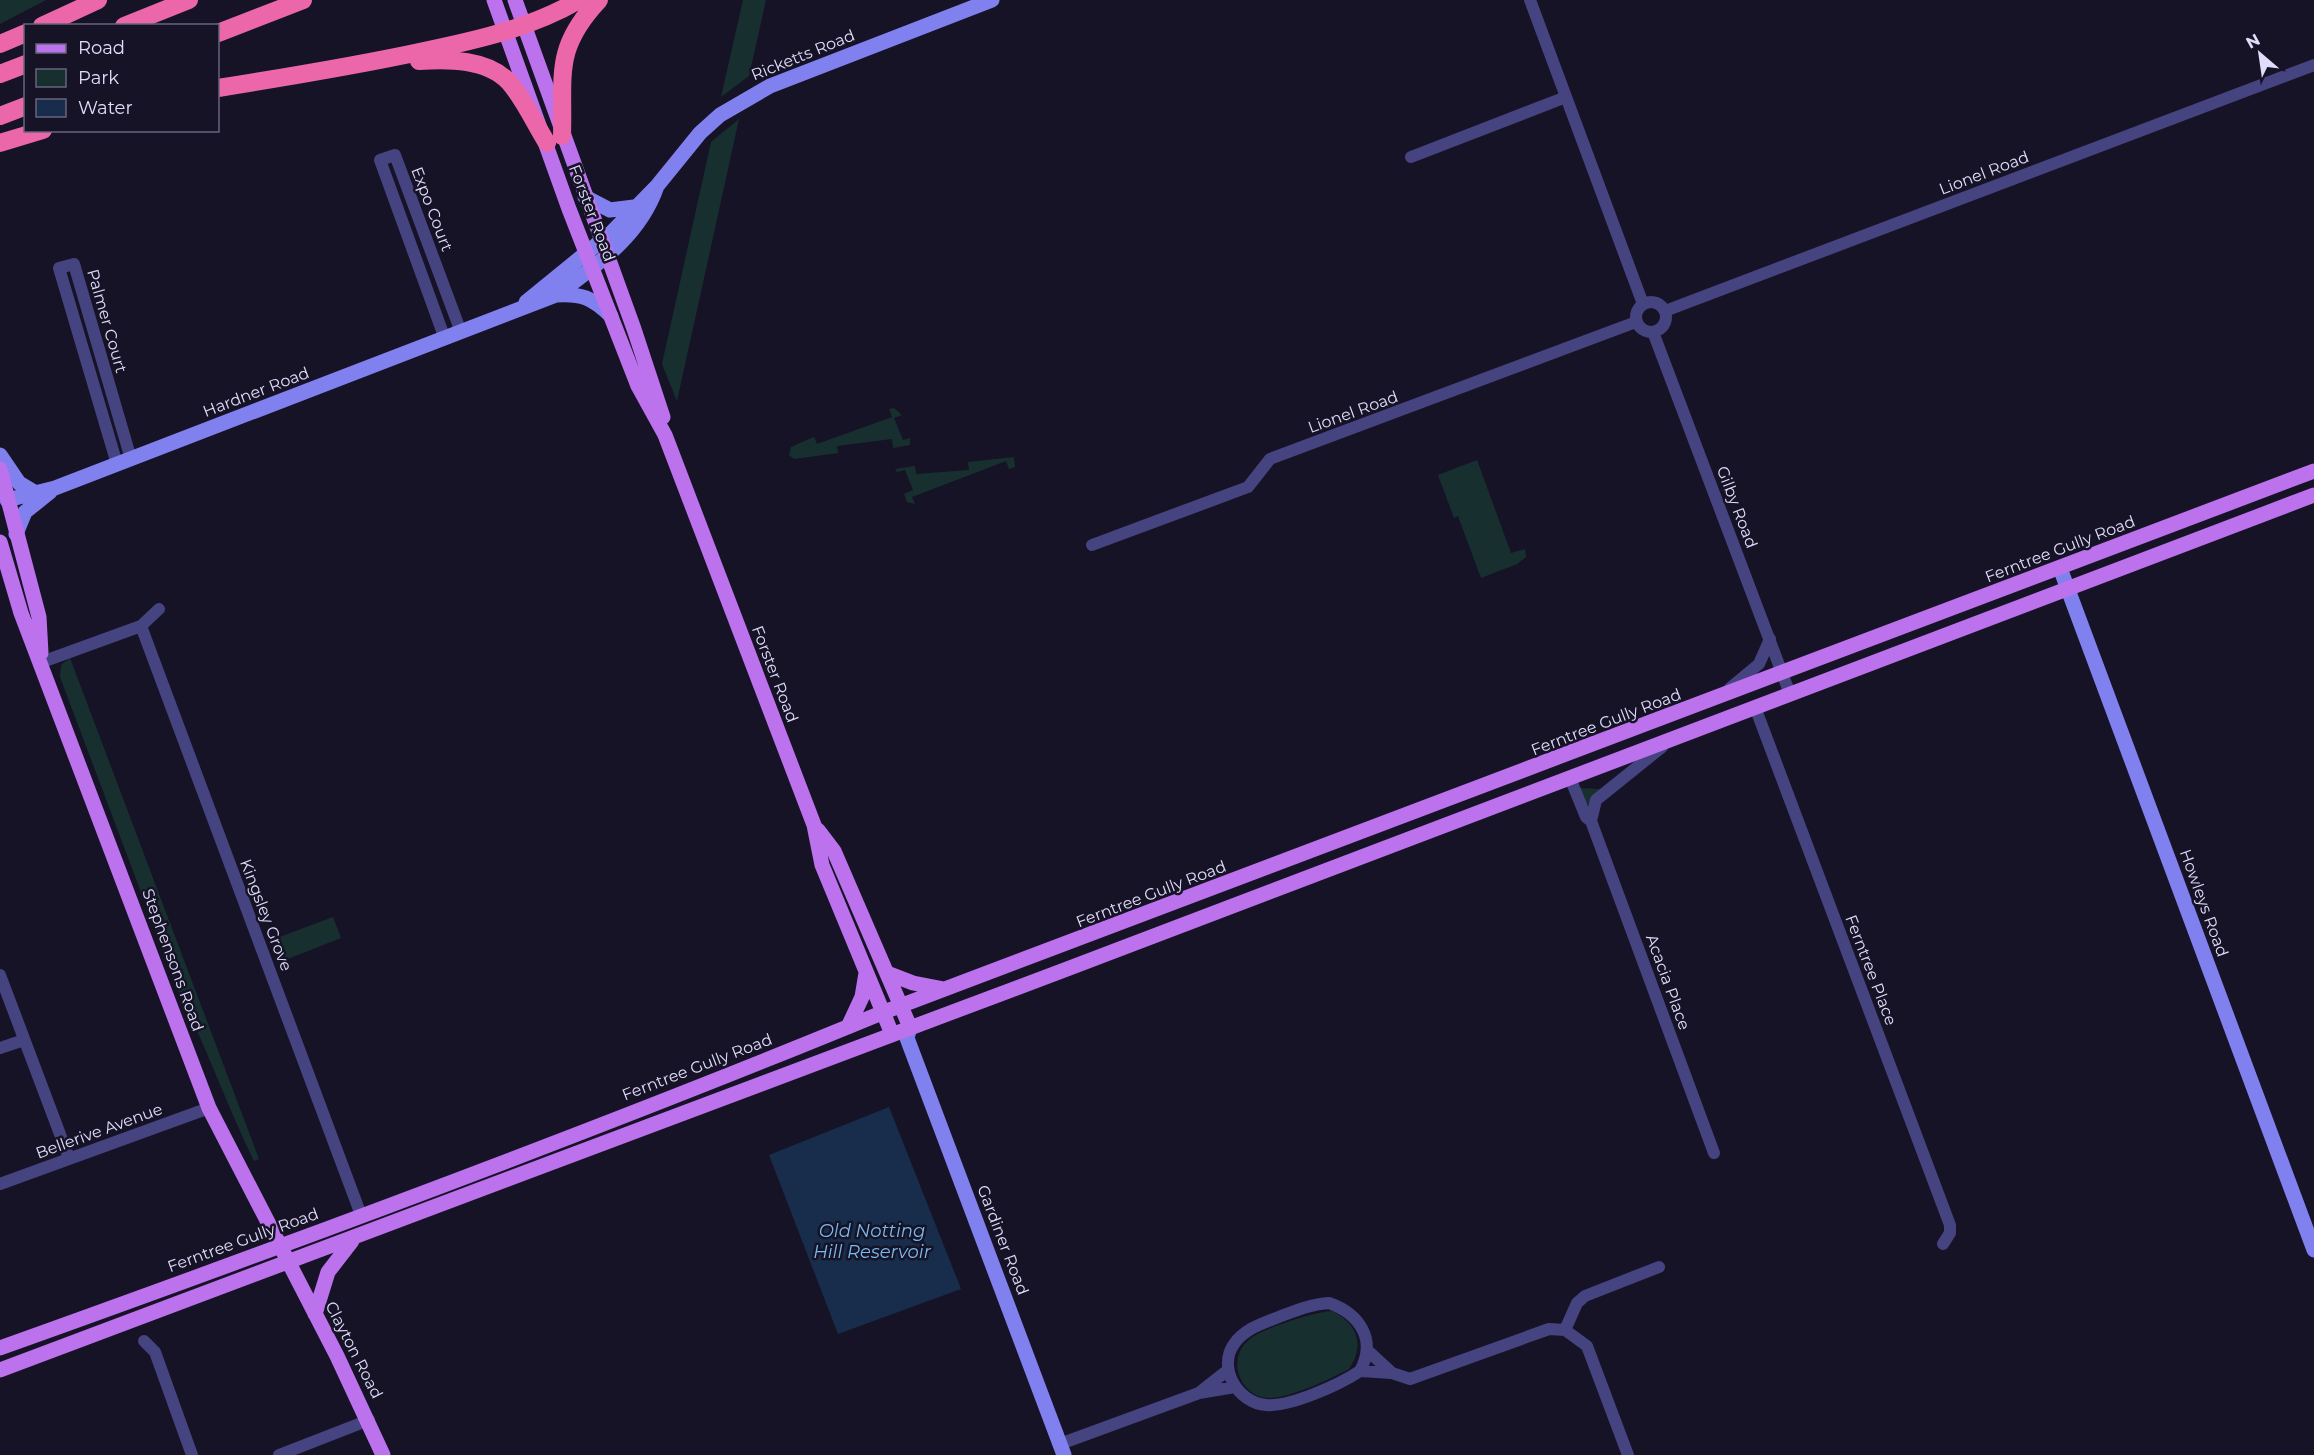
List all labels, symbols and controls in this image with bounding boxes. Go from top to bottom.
legend [24,24,219,132]
north arrow [2230,24,2290,84]
street label: Ricketts Road [748,26,858,84]
text: N [2243,30,2263,53]
text: Road [78,37,125,59]
text: Park [78,67,119,89]
text: Water [78,97,133,119]
street label: Lionel Road [1936,147,2032,199]
street label: Forster Road [565,162,619,264]
street label: Expo Court [407,164,457,254]
street label: Palmer Court [83,267,131,376]
street label: Hardner Road [200,363,312,421]
street label: Lionel Road [1305,387,1401,437]
street label: Gilby Road [1713,463,1761,551]
street label: Ferntree Gully Road [1982,512,2138,586]
street label: Forster Road [748,623,802,725]
street label: Ferntree Gully Road [1528,685,1684,759]
street label: Howleys Road [2176,847,2232,959]
street label: Kingsley Grove [236,856,296,974]
street label: Ferntree Gully Road [1073,857,1229,931]
street label: Stephensons Road [138,886,208,1034]
street label: Ferntree Place [1841,912,1901,1028]
street label: Acacia Place [1642,932,1694,1032]
street label: Ferntree Gully Road [619,1030,775,1104]
street label: Bellerive Avenue [33,1099,165,1163]
street label: Gardiner Road [973,1182,1033,1298]
street label: Ferntree Gully Road [165,1204,321,1276]
water label: Old Notting Hill Reservoir [813,1220,932,1263]
street label: Clayton Road [321,1298,387,1402]

